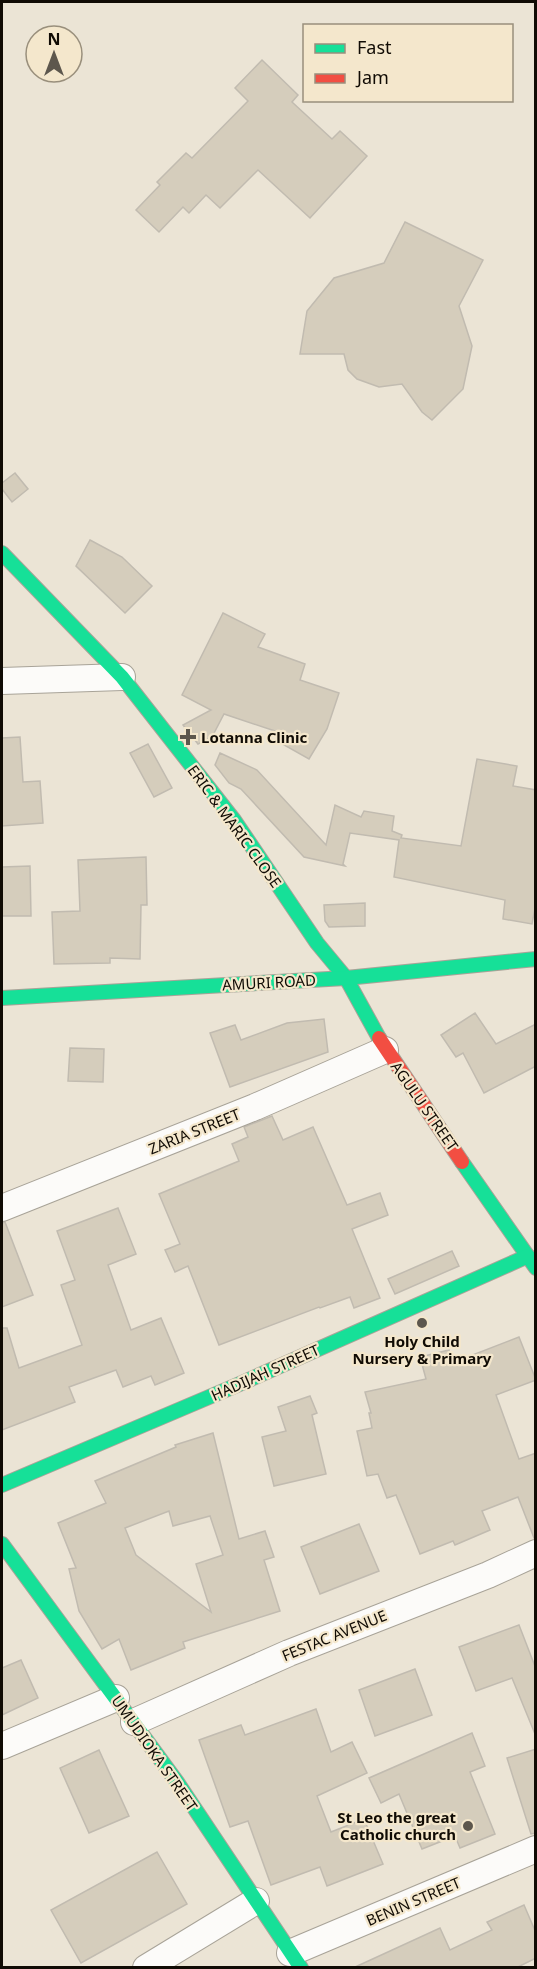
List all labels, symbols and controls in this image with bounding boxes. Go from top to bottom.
north arrow [24,24,84,84]
legend [303,24,513,102]
text: N [47,28,61,50]
text: Fast [357,35,392,59]
text: Jam [355,65,389,89]
place label: Lotanna Clinic [201,727,307,747]
marker: Lotanna Clinic [179,728,197,746]
street label: ERIC & MARIC CLOSE [184,761,286,891]
street label: AMURI ROAD [222,970,316,994]
street label: AGULU STREET [387,1057,464,1155]
street label: ZARIA STREET [145,1103,243,1158]
marker: Holy Child Nursery & Primary [415,1316,429,1330]
place label: Holy Child Nursery & Primary [353,1331,492,1368]
street label: HADIJAH STREET [208,1339,323,1405]
street label: FESTAC AVENUE [279,1605,389,1665]
street label: UMUDIOKA STREET [108,1691,203,1815]
place label: St Leo the great Catholic church [337,1807,456,1844]
marker: St Leo the great Catholic church [461,1819,475,1833]
street label: BENIN STREET [363,1872,464,1930]

